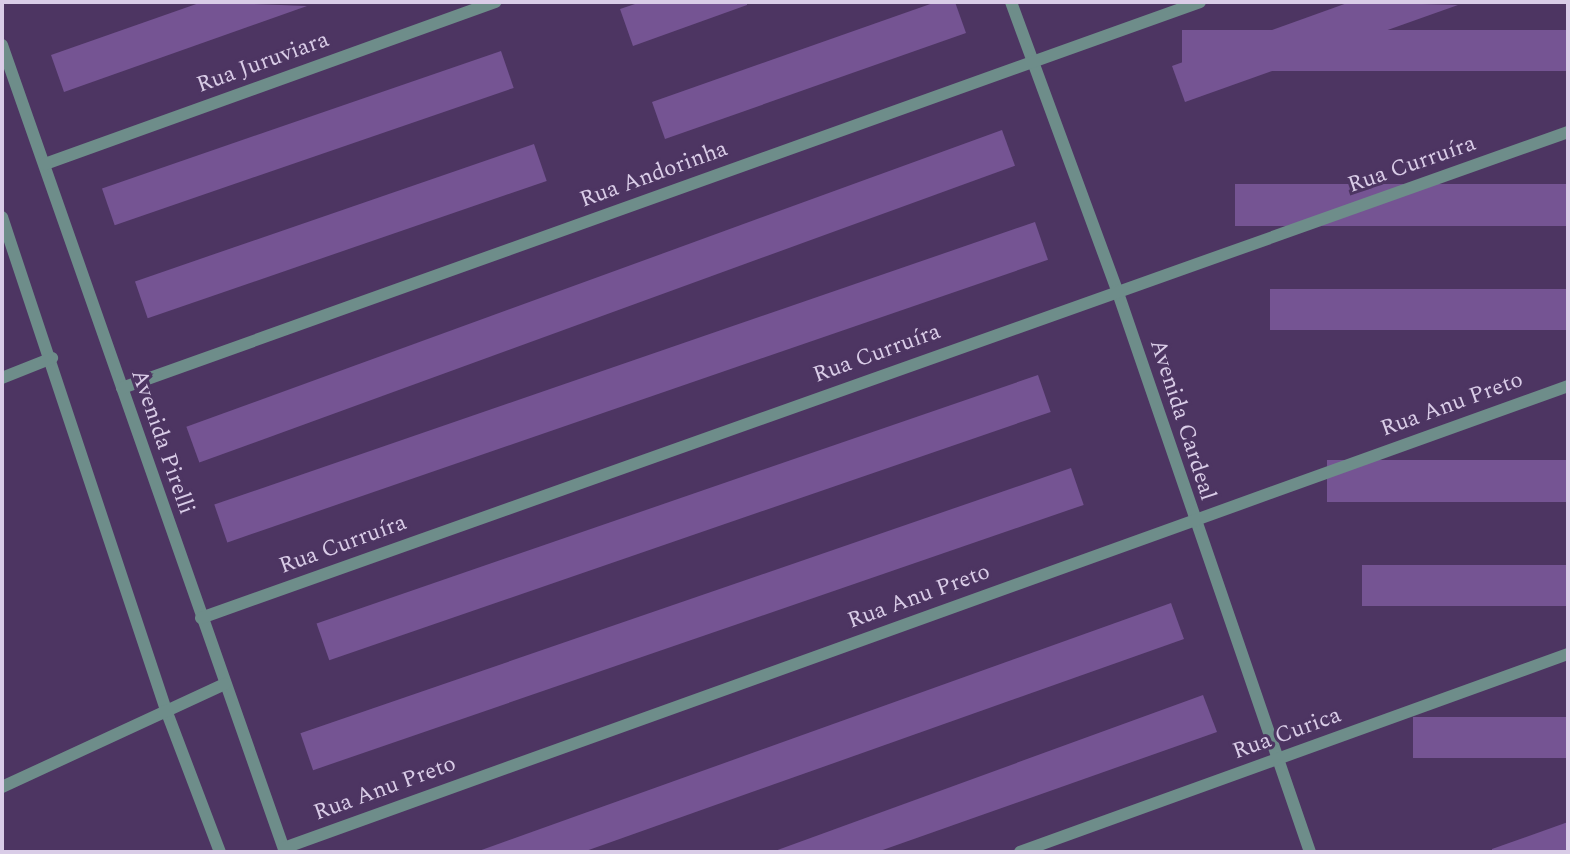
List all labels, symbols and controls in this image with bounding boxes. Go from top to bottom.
street label: Rua Juruviara [193,26,333,100]
street label: Rua Curruíra [1344,130,1480,200]
street label: Rua Andorinha [576,135,732,215]
street label: Rua Curruíra [809,318,945,390]
street label: Avenida Cardeal [1143,336,1221,504]
street label: Avenida Pirelli [124,366,200,518]
street label: Rua Anu Preto [1377,366,1527,444]
street label: Rua Curruíra [275,509,411,581]
street label: Rua Anu Preto [844,558,994,636]
street label: Rua Curica [1229,702,1345,766]
street label: Rua Anu Preto [310,750,460,828]

